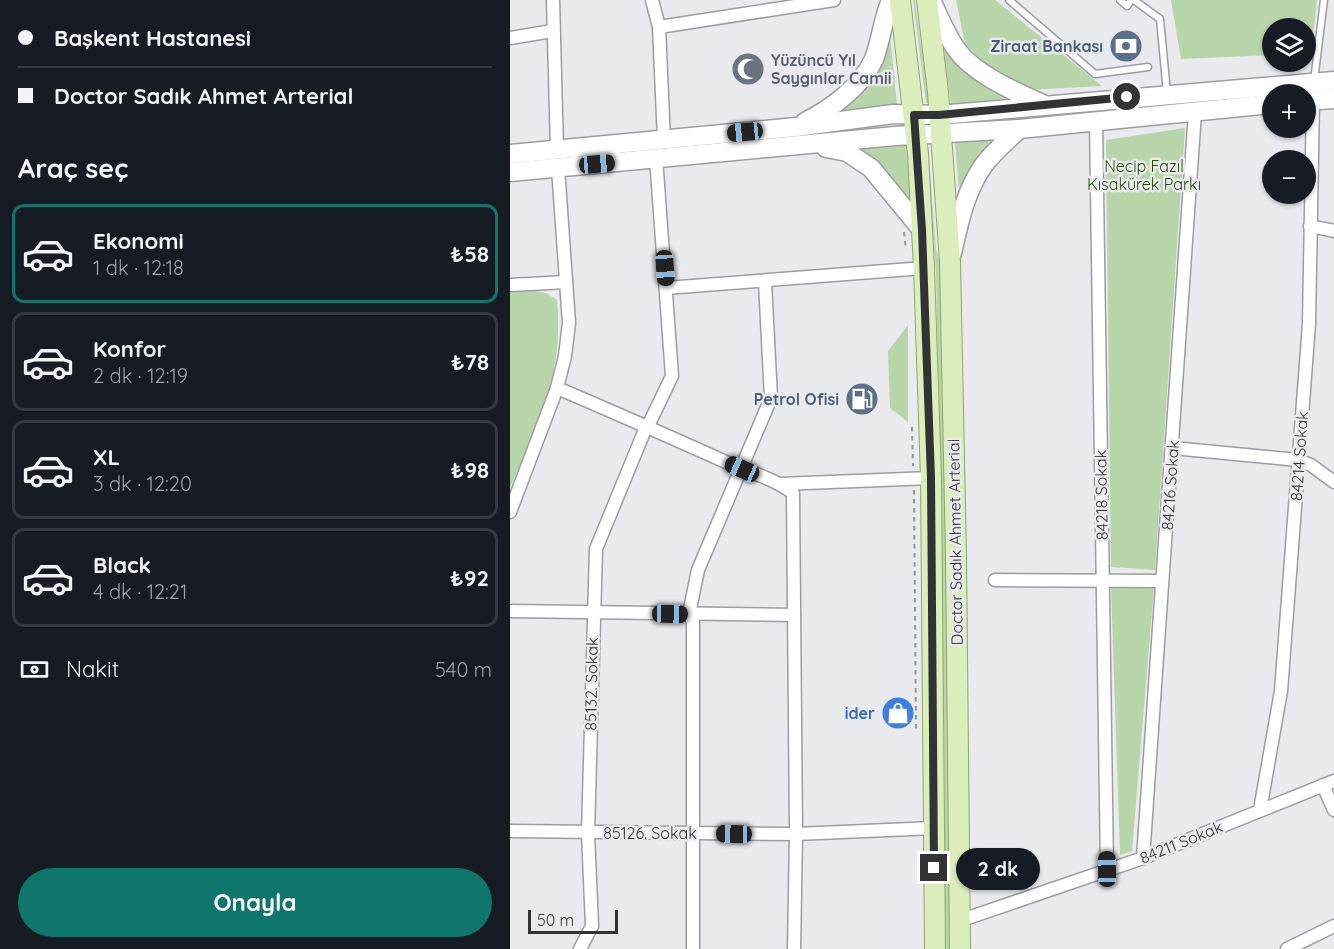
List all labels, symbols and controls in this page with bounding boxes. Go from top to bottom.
map controls [1262,18,1316,204]
button: layers [1262,18,1316,72]
text: Başkent Hastanesi [54,24,251,52]
bank icon: Ziraat Bankası [1108,28,1144,64]
place label: Ziraat Bankası [990,36,1103,56]
place label: Yüzüncü Yıl Saygınlar Camii [771,50,891,88]
mosque icon: Yüzüncü Yıl Saygınlar Camii [730,51,766,87]
text: Doctor Sadık Ahmet Arterial [54,82,353,110]
route start [1113,83,1140,110]
button: + [1262,84,1316,138]
car [726,121,764,143]
button: − [1262,150,1316,204]
text: Araç seç [18,151,128,185]
car [578,153,616,175]
park label: Necip Fazıl Kısakürek Parkı [1087,156,1201,194]
icon: car [21,227,75,281]
text: Ekonomi [93,227,184,255]
text: ₺58 [450,240,489,268]
car [655,249,675,287]
text: 1 dk · 12:18 [93,255,184,280]
icon: car [21,335,75,389]
text: Konfor [93,335,166,363]
text: ₺78 [451,348,489,376]
text: 2 dk · 12:19 [93,363,188,388]
fuel station icon: Petrol Ofisi [844,381,880,417]
place label: Petrol Ofisi [754,389,839,409]
street label: 84214 Sokak [1286,410,1312,502]
street label: Doctor Sadık Ahmet Arterial [943,439,967,645]
street label: 84216 Sokak [1157,439,1183,531]
icon: car [21,443,75,497]
text: XL [93,443,120,471]
street label: 84218 Sokak [1090,450,1112,540]
car [722,453,762,485]
text: ₺98 [451,456,489,484]
text: 3 dk · 12:20 [93,471,192,496]
icon: car [21,551,75,605]
text: Black [93,551,151,579]
text: ₺92 [450,564,489,592]
text: 4 dk · 12:21 [93,579,187,604]
car [652,605,688,623]
street label: 85132. Sokak [580,637,602,731]
icon: cash [18,653,51,686]
text: Nakit [66,655,119,683]
text: 540 m [435,657,492,682]
shop icon: ider [880,695,916,731]
place label: ider [845,703,875,723]
street label: 84211 Sokak [1137,816,1225,868]
street label: 85126. Sokak [603,823,697,843]
car [716,825,752,843]
callout: 2 dk [955,847,1039,889]
car [1098,851,1116,887]
route end [920,854,947,881]
text: 2 dk [978,856,1018,881]
button: Onayla [18,868,492,937]
scale bar [528,907,618,934]
text: 50 m [537,910,574,930]

